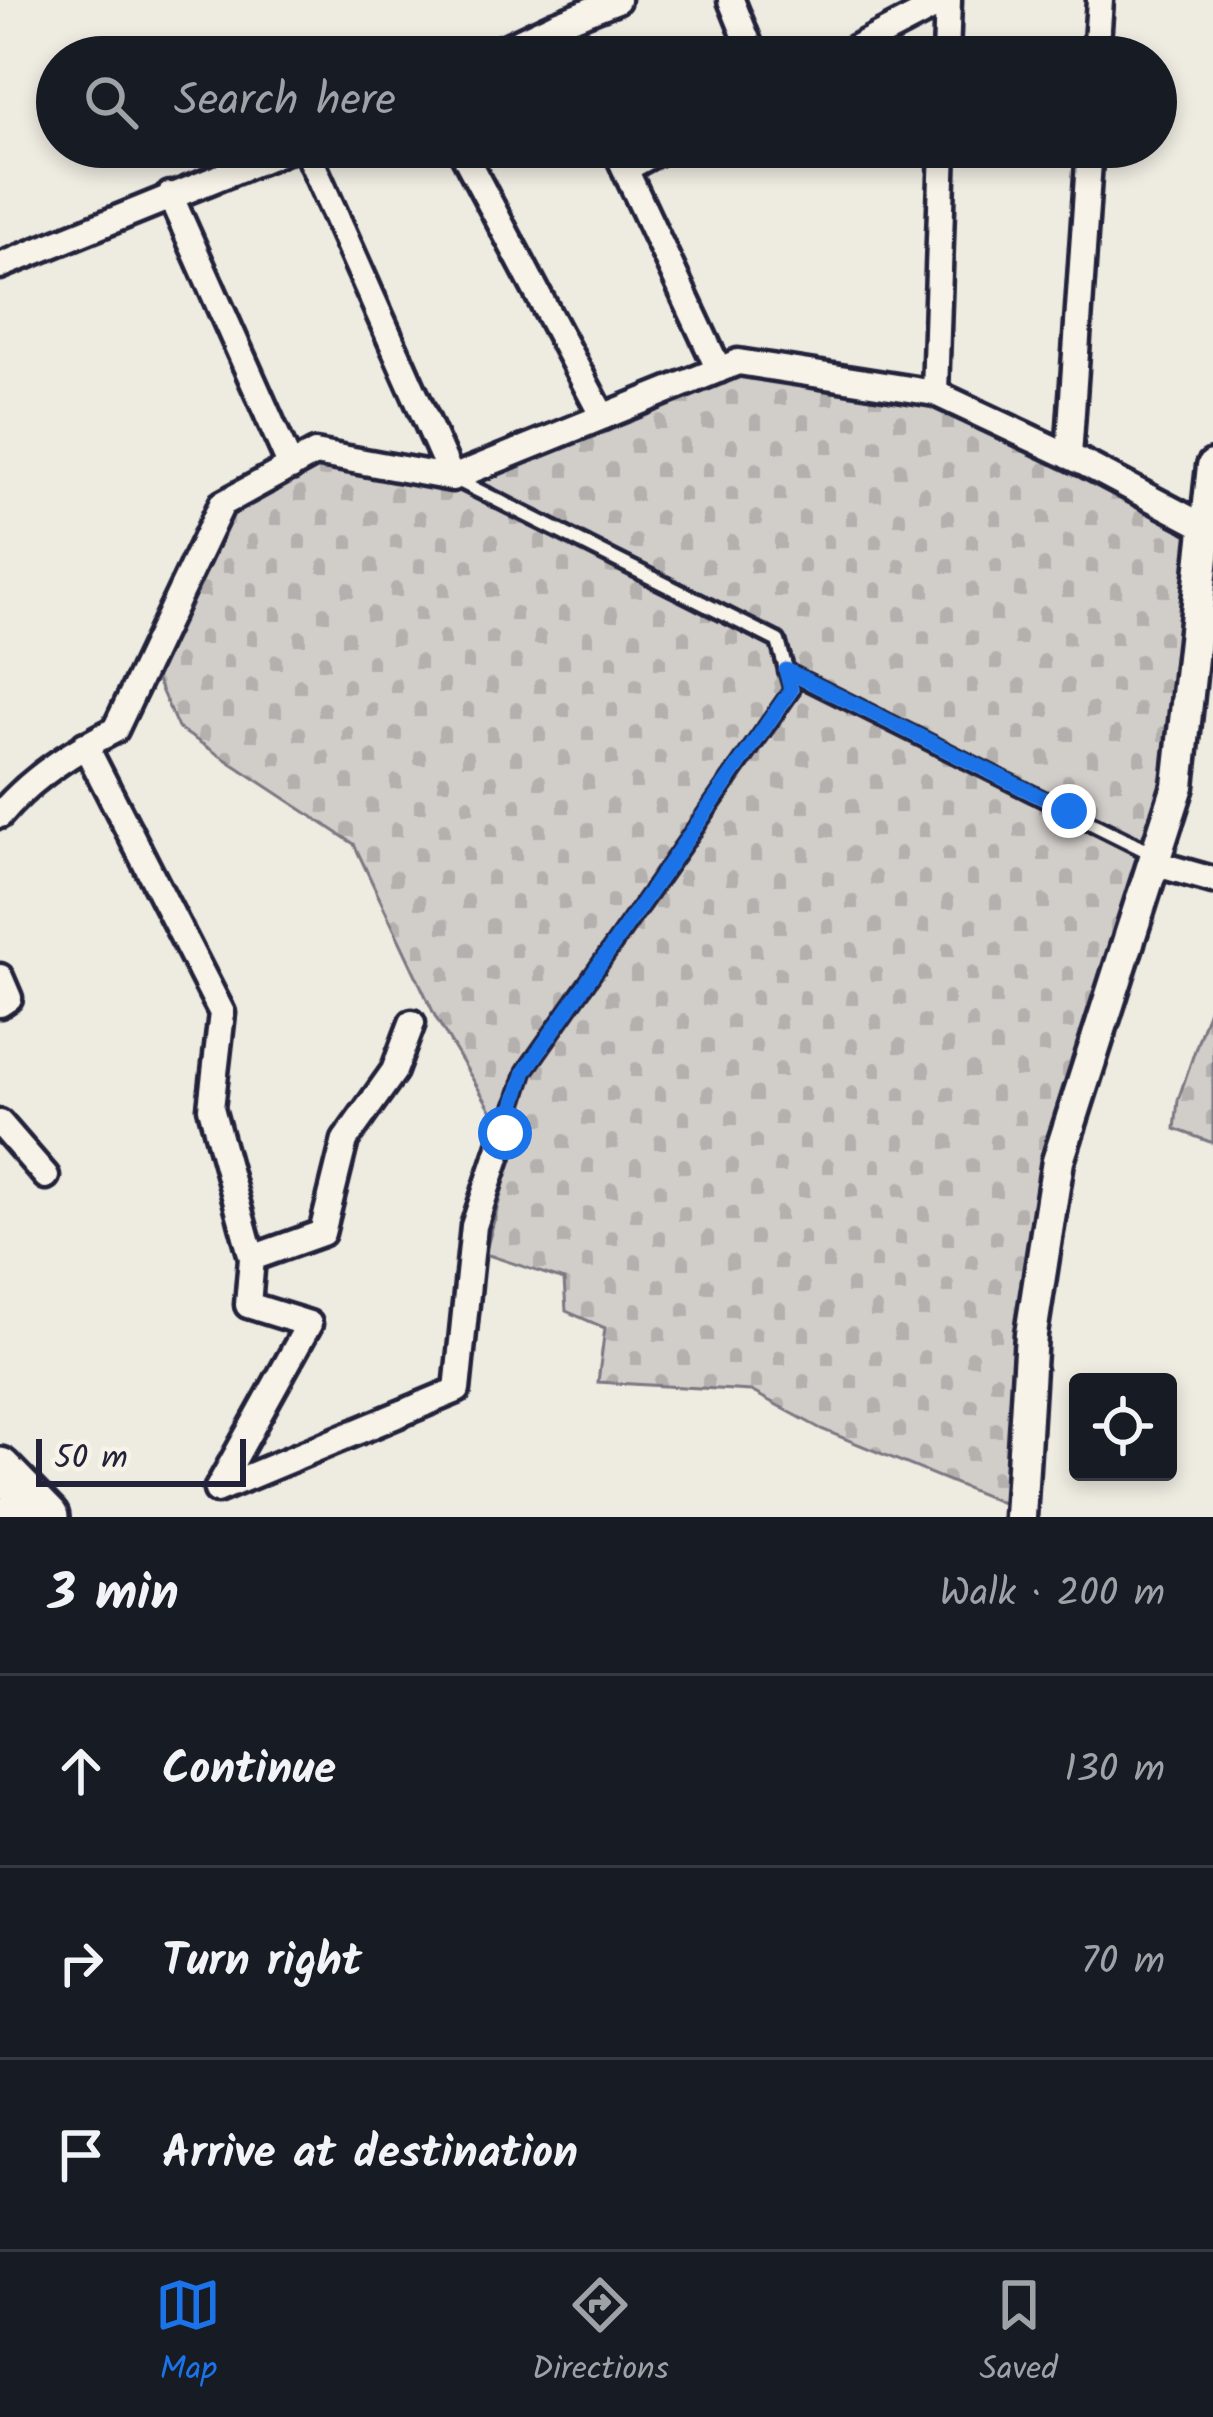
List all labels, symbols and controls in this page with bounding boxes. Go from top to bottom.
search box [36,36,1177,168]
text: Search here [174,66,396,138]
icon: search [78,69,144,135]
route end [1042,784,1096,838]
route start [478,1106,532,1160]
map controls [1069,1373,1177,1481]
button: locate [1069,1373,1177,1481]
scale bar [36,1433,246,1486]
text: 50 m [54,1433,128,1486]
text: 3 min [48,1555,179,1636]
text: Walk · 200 m [940,1564,1165,1626]
text: Continue [162,1735,336,1807]
icon: ahead [48,1738,114,1804]
text: 130 m [1064,1740,1165,1802]
text: Turn right [162,1927,362,1999]
icon: right [48,1930,114,1996]
text: 70 m [1081,1932,1165,1994]
text: Arrive at destination [162,2119,578,2191]
icon: arrive [48,2122,114,2188]
tab: Map [155,2272,221,2397]
tab: Directions [532,2272,669,2397]
tab: Saved [979,2272,1058,2397]

